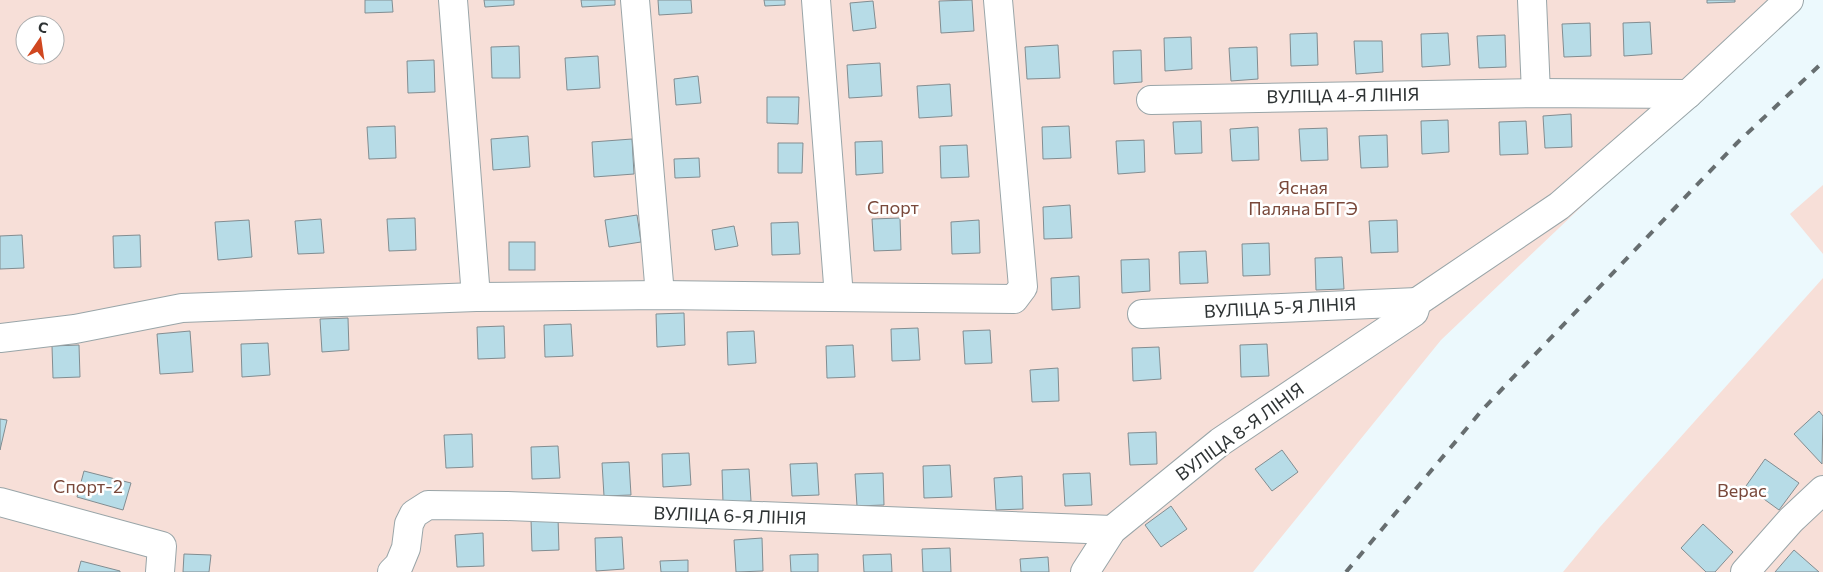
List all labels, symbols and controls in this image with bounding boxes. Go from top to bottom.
north arrow [15,15,65,65]
text: С [36,17,50,36]
street label: ВУЛІЦА 4-Я ЛІНІЯ [1266,83,1420,107]
park label: Ясная Паляна БГГЭ [1248,176,1358,219]
park label: Спорт [867,196,920,218]
street label: ВУЛІЦА 5-Я ЛІНІЯ [1203,292,1357,322]
street label: ВУЛІЦА 8-Я ЛІНІЯ [1171,377,1308,485]
park label: Спорт-2 [53,475,123,497]
park label: Верас [1717,479,1767,501]
street label: ВУЛІЦА 6-Я ЛІНІЯ [653,501,807,529]

